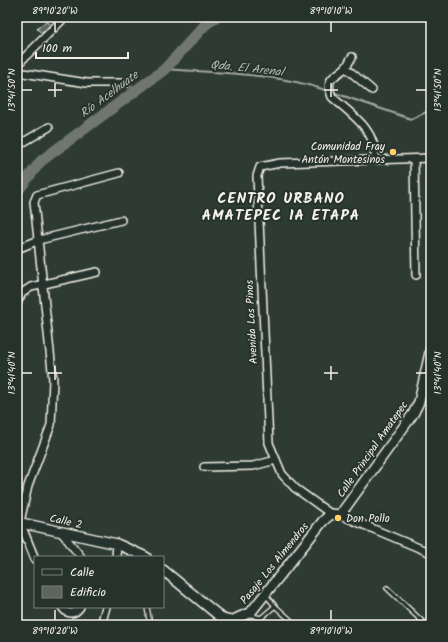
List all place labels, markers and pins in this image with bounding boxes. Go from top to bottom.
place label: Comunidad Fray Antón Montesinos [301,138,386,169]
marker: Comunidad Fray Antón Montesinos [388,147,398,157]
place label: Don Pollo [346,510,390,528]
marker: Don Pollo [333,513,343,523]

